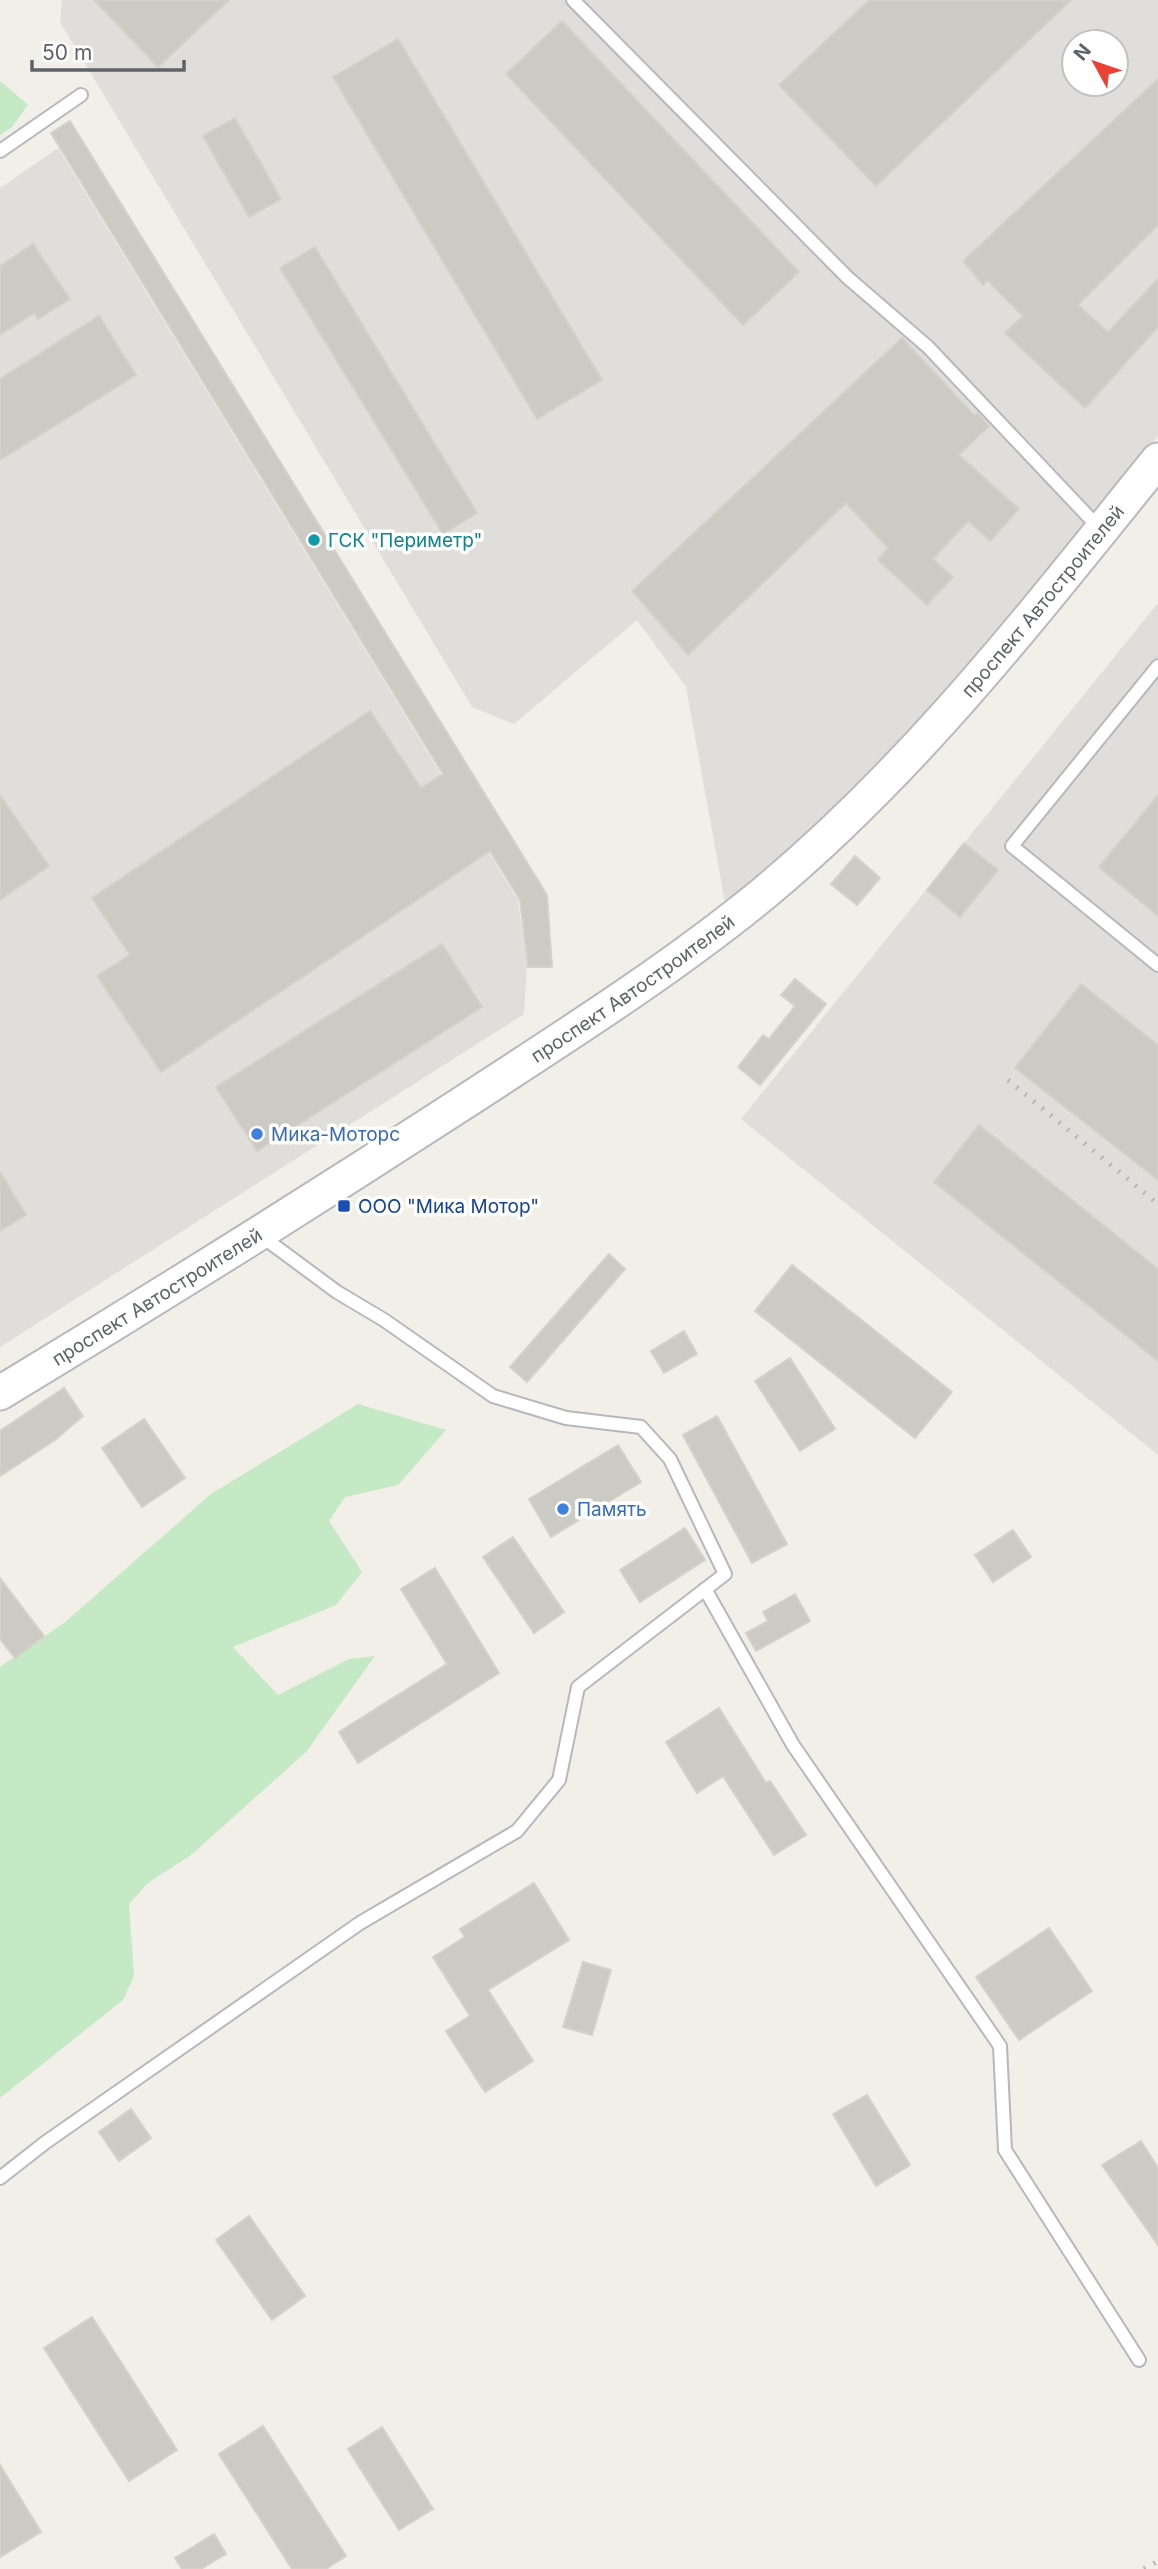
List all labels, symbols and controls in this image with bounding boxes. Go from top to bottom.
scale bar [32,28,184,72]
north arrow [1060,28,1130,98]
text: N [1069,39,1096,65]
text: 50 m [42,40,92,65]
street label: проспект Автостроителей [957,500,1129,702]
place label: ГСК "Периметр" [328,529,482,552]
marker: ГСК "Периметр" [306,532,322,548]
street label: проспект Автостроителей [527,910,739,1068]
place label: Мика-Моторс [271,1123,400,1146]
marker: Мика-Моторс [249,1126,265,1142]
place label: ООО "Мика Мотор" [358,1195,539,1218]
marker: ООО "Мика Мотор" [336,1198,352,1214]
street label: проспект Автостроителей [48,1223,266,1371]
place label: Память [577,1498,647,1521]
marker: Память [555,1501,571,1517]

